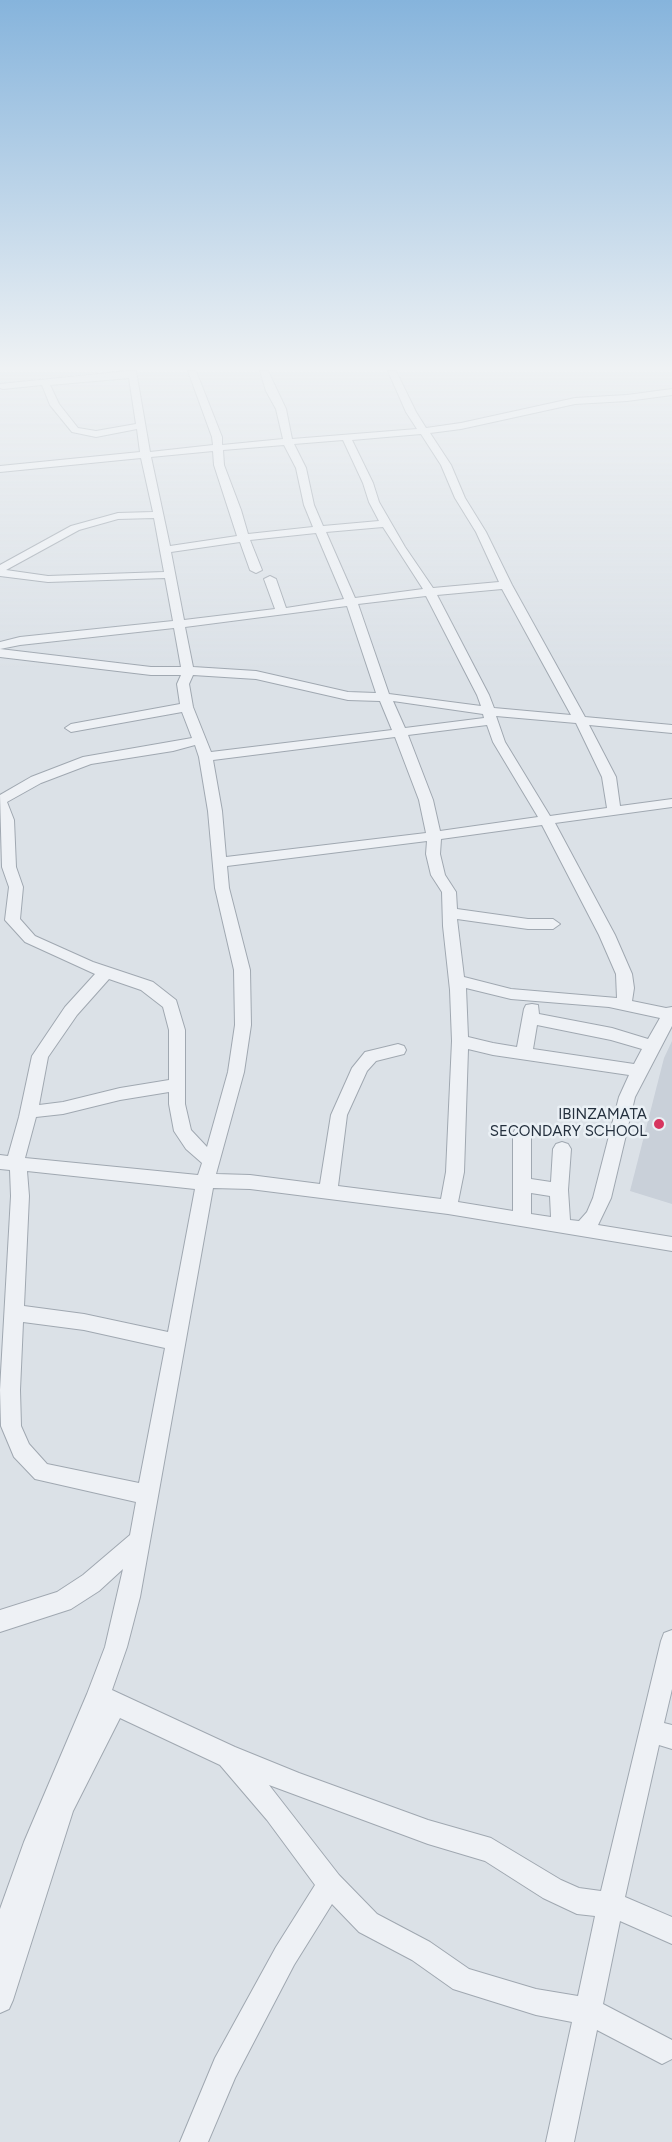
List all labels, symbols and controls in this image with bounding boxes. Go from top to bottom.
place label: IBINZAMATA SECONDARY SCHOOL [490,1106,647,1141]
marker: IBINZAMATA SECONDARY SCHOOL [652,1117,666,1131]

